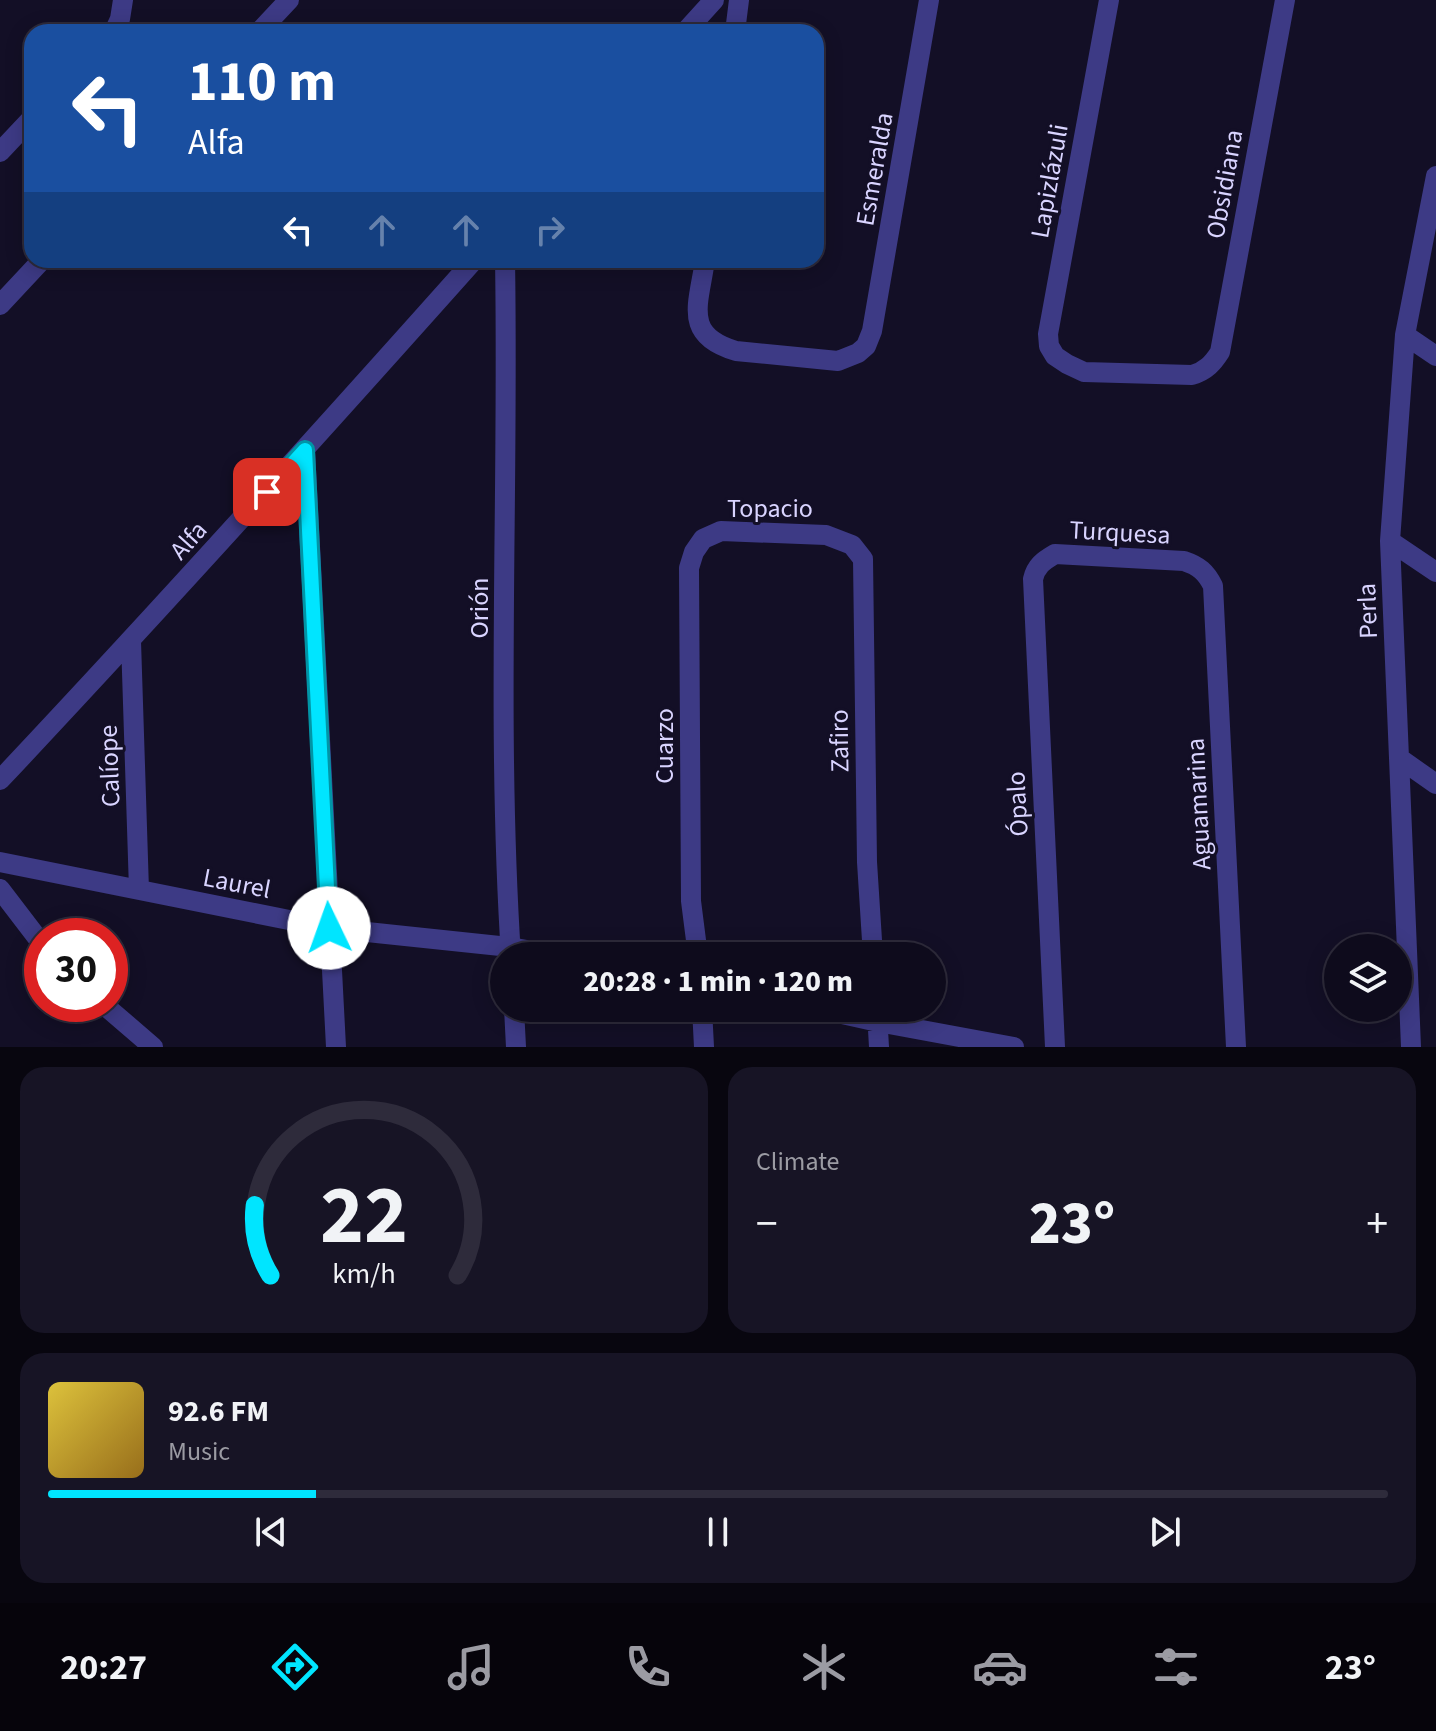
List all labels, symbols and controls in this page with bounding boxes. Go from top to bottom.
text: 110 m [188,43,336,122]
icon: left [56,56,160,160]
street label: Esmeralda [846,109,903,229]
text: Alfa [188,117,245,168]
street label: Lapizlázuli [1021,121,1078,241]
street label: Obsidiana [1197,127,1252,242]
icon: left [276,208,320,252]
icon: ahead [360,208,404,252]
icon: ahead [444,208,488,252]
icon: right [528,208,572,252]
pin [233,458,301,526]
icon: arrive [245,470,289,514]
street label: Topacio [727,490,813,527]
street label: Turquesa [1069,511,1171,554]
street label: Alfa [161,513,216,568]
street label: Orión [461,578,498,639]
street label: Perla [1348,582,1387,639]
street label: Cuarzo [646,708,683,784]
street label: Zafiro [820,709,859,773]
street label: Calíope [90,724,129,808]
street label: Aguamarina [1177,737,1220,871]
street label: Ópalo [997,770,1038,837]
street label: Laurel [200,859,274,908]
position arrow [287,886,371,970]
speed limit sign: 30 [24,918,128,1022]
map controls [1324,934,1412,1022]
button: layers [1324,934,1412,1022]
text: 20:28 · 1 min · 120 m [583,960,853,1003]
text: Climate [756,1143,840,1180]
text: 22 [320,1157,408,1275]
text: 23° [1029,1182,1115,1267]
text: − [756,1193,778,1256]
text: + [1366,1193,1388,1256]
text: km/h [332,1254,396,1294]
text: 92.6 FM [168,1390,269,1433]
text: Music [168,1433,230,1470]
icon: previous [249,1510,293,1554]
icon: pause [696,1510,740,1554]
icon: next [1143,1510,1187,1554]
icon: directions [267,1639,323,1695]
icon: music [443,1639,499,1695]
icon: phone [620,1639,676,1695]
icon: climate [796,1639,852,1695]
icon: car [972,1639,1028,1695]
icon: filters [1148,1639,1204,1695]
text: 20:27 [60,1642,147,1693]
text: 23° [1325,1642,1376,1693]

